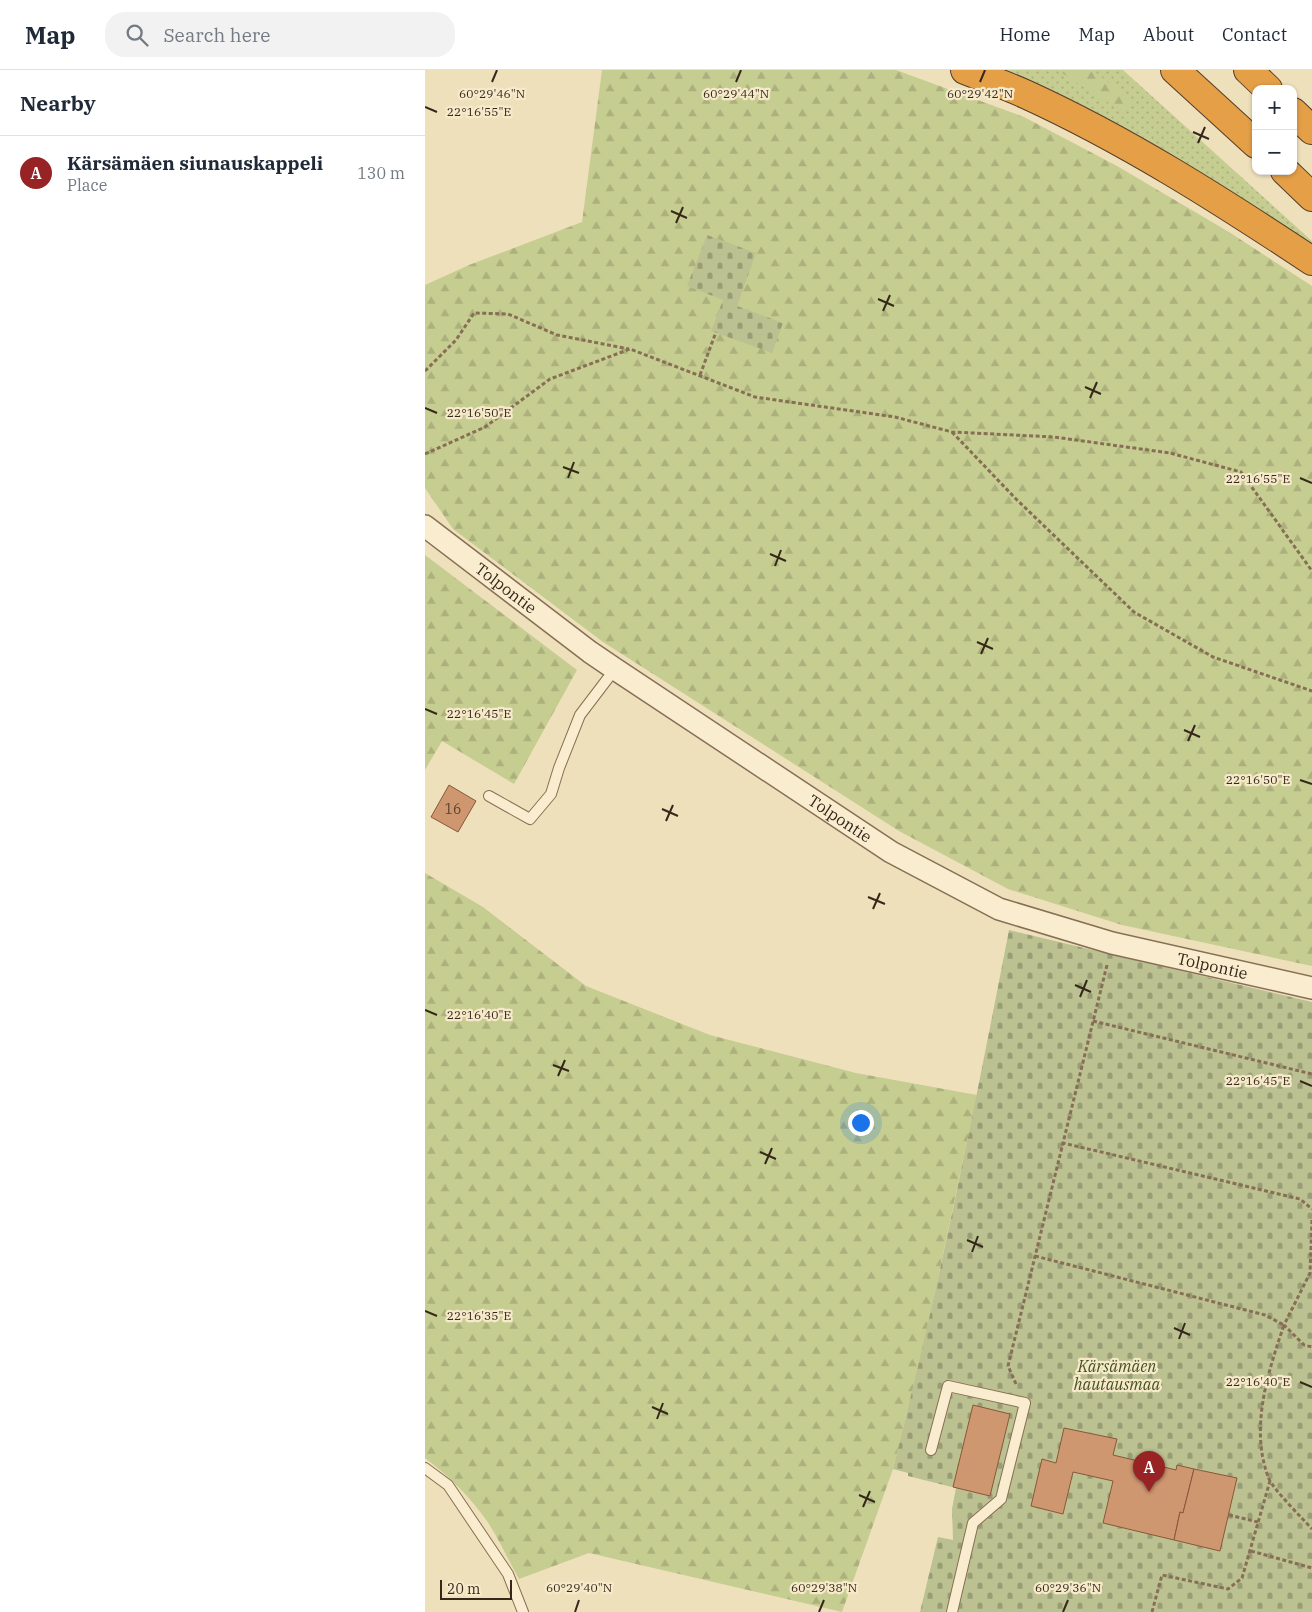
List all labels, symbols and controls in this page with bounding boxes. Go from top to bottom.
search box [105,12,455,57]
text: Map [25,19,75,51]
icon: search [123,21,151,49]
text: Search here [163,23,270,47]
text: Home [999,23,1051,46]
text: Map [1079,23,1115,46]
text: About [1143,23,1194,46]
text: Contact [1222,23,1287,46]
map controls [1252,85,1297,175]
button: + [1252,85,1297,130]
text: 60°29'46"N [459,86,525,101]
text: 60°29'44"N [703,86,769,101]
text: 60°29'42"N [947,86,1013,101]
text: Nearby [20,89,96,117]
text: 22°16'55"E [447,104,511,119]
button: − [1252,130,1297,175]
text: Kärsämäen siunauskappeli [67,151,323,175]
text: A [30,163,42,183]
text: 130 m [357,163,405,183]
text: Place [67,175,107,195]
text: 22°16'50"E [447,405,511,420]
text: 22°16'55"E [1226,471,1290,486]
street label: Tolpontie [471,558,541,618]
text: 22°16'45"E [447,706,511,721]
text: 22°16'50"E [1226,772,1290,787]
street label: Tolpontie [805,790,876,847]
house number: 16 [445,800,461,818]
street label: Tolpontie [1175,948,1250,983]
text: 22°16'40"E [447,1007,511,1022]
text: 22°16'45"E [1226,1073,1290,1088]
your location [848,1110,874,1136]
text: 22°16'35"E [447,1308,511,1323]
park label: Kärsämäen hautausmaa [1074,1356,1161,1394]
text: 22°16'40"E [1226,1374,1290,1389]
pin: A [1133,1451,1165,1492]
scale bar [440,1577,513,1600]
text: 20 m [447,1580,480,1598]
text: 60°29'40"N [546,1580,612,1595]
text: 60°29'38"N [791,1580,857,1595]
text: 60°29'36"N [1035,1580,1101,1595]

